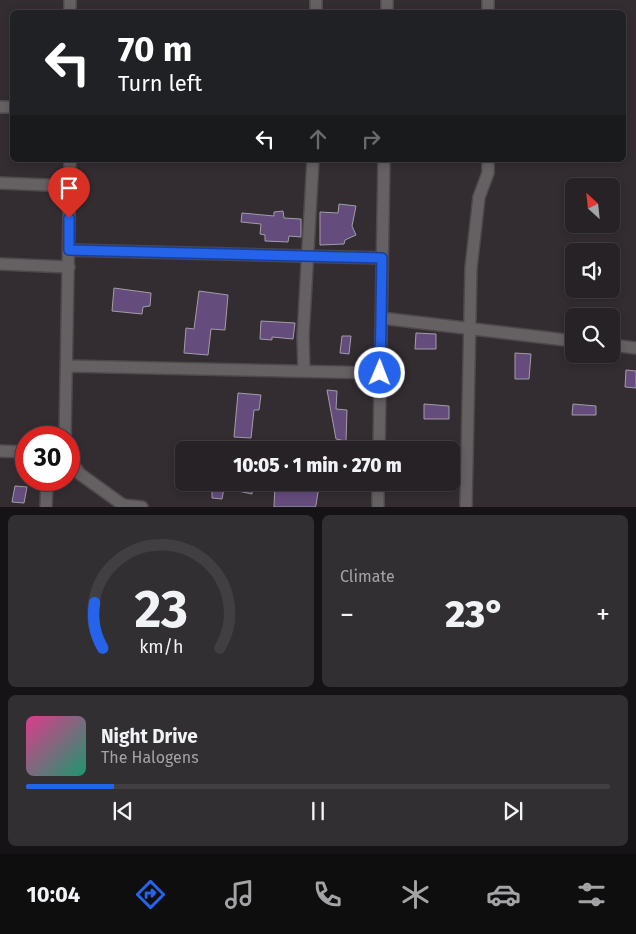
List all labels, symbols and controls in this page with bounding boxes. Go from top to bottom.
text: 70 m [118,28,192,70]
icon: left [35,30,100,95]
text: Turn left [118,70,202,97]
icon: left [251,125,279,153]
icon: ahead [304,125,332,153]
icon: right [357,125,385,153]
pin [48,167,90,218]
icon: arrive [55,174,83,202]
north arrow [565,178,620,232]
map controls [565,178,620,363]
button: sound [565,243,620,298]
button: search [565,308,620,363]
position arrow [353,346,405,398]
speed limit sign: 30 [15,426,80,491]
text: 10:05 · 1 min · 270 m [233,454,402,477]
text: Climate [340,567,395,586]
text: 23 [134,578,188,641]
text: 23° [445,591,505,637]
text: − [340,598,354,631]
text: + [596,598,610,631]
text: km/h [139,636,183,658]
text: Night Drive [101,725,198,748]
text: The Halogens [101,748,199,767]
icon: previous [109,797,137,825]
icon: pause [304,797,332,825]
icon: next [499,797,527,825]
icon: directions [133,877,168,912]
icon: music [222,877,257,912]
icon: phone [310,877,345,912]
icon: climate [398,877,433,912]
icon: car [486,877,521,912]
icon: filters [574,877,609,912]
text: 10:04 [27,881,80,908]

